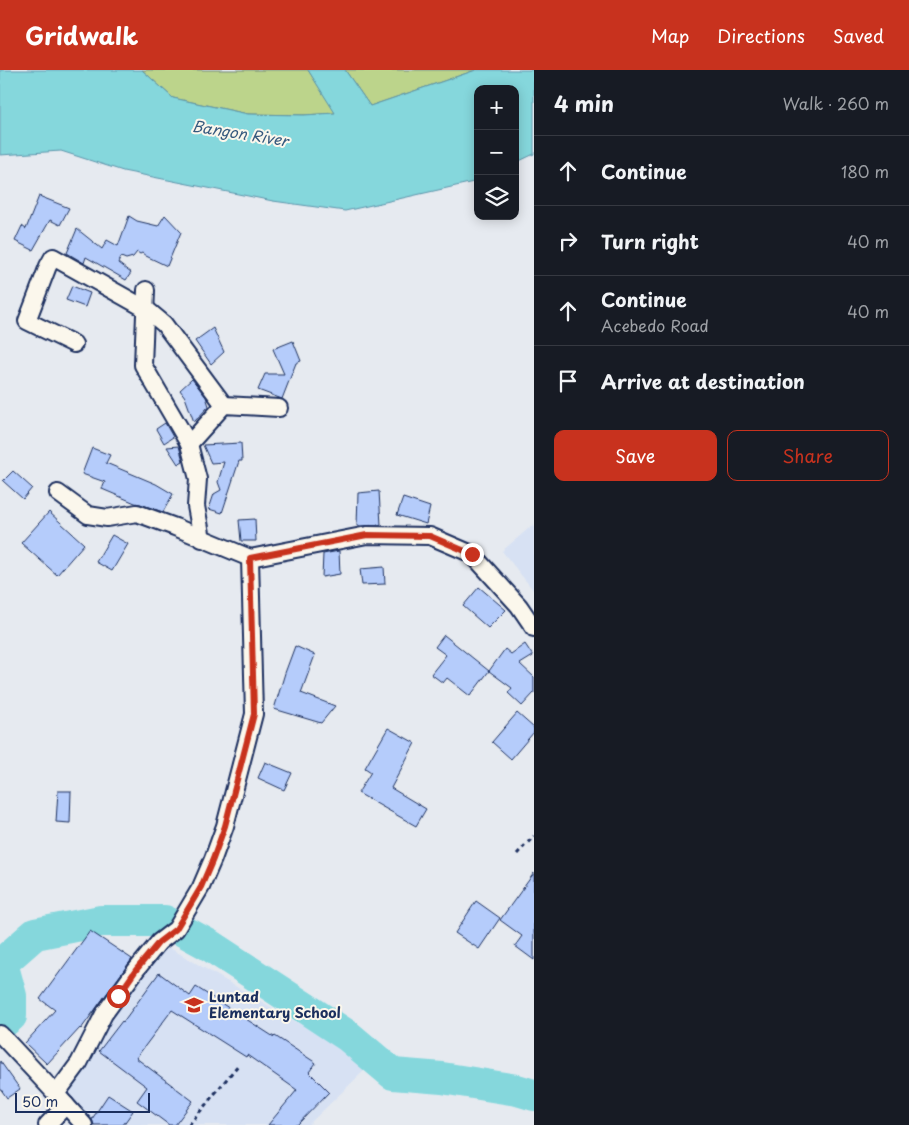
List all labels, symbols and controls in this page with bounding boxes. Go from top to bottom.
text: Gridwalk [25,17,138,53]
text: Map [651,22,689,49]
text: Directions [717,22,805,49]
text: Saved [833,22,884,49]
map controls [474,85,519,220]
button: + [474,85,519,130]
text: 4 min [554,87,614,119]
text: Walk · 260 m [783,91,889,115]
water label: Bangon River [191,114,292,152]
button: − [474,130,519,175]
icon: ahead [554,157,582,185]
text: Continue [601,157,687,185]
text: 180 m [841,159,889,183]
button: layers [474,175,519,220]
icon: right [554,227,582,255]
text: Turn right [601,227,699,255]
text: 40 m [847,229,889,253]
text: Continue [601,285,687,313]
icon: ahead [554,297,582,325]
text: 40 m [847,299,889,323]
text: Acebedo Road [601,313,709,337]
icon: arrive [554,367,582,395]
text: Arrive at destination [601,367,805,395]
button: Save [554,430,717,481]
button: Share [727,430,889,481]
route end [461,543,484,566]
route start [107,985,130,1008]
place label: Luntad Elementary School [209,986,341,1023]
school or university icon: Luntad Elementary School [183,994,205,1016]
scale bar [15,1090,150,1113]
text: 50 m [22,1091,58,1112]

